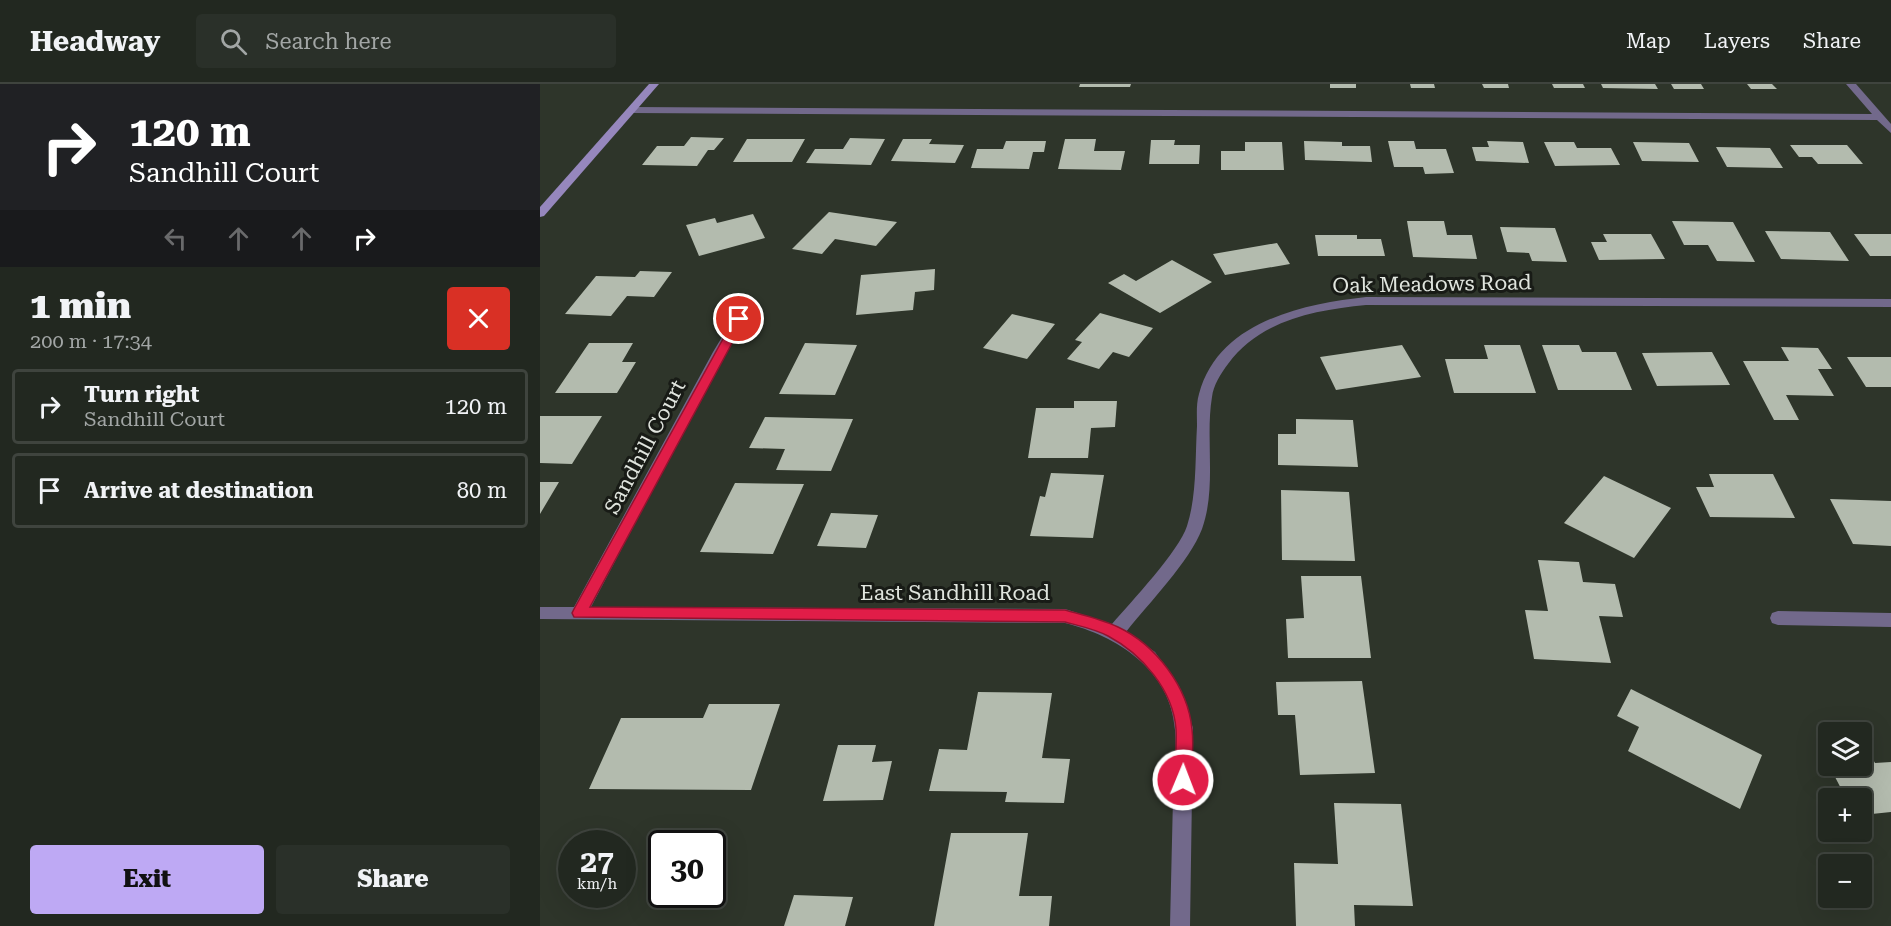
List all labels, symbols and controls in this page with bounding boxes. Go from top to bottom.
search box [196,14,616,68]
text: Headway [30,25,160,58]
icon: search [217,25,250,58]
text: Search here [265,29,391,54]
text: Map [1626,29,1671,53]
text: Layers [1704,29,1770,53]
text: Share [1803,29,1861,53]
text: 120 m [129,107,251,156]
icon: right [30,108,108,186]
text: Sandhill Court [129,157,319,189]
icon: left [159,222,192,255]
icon: ahead [222,222,255,255]
icon: ahead [285,222,318,255]
icon: right [348,222,381,255]
street label: Oak Meadows Road [1332,270,1532,298]
text: 1 min [30,285,131,327]
button: close [447,287,510,350]
pin [713,293,764,344]
icon: arrive [722,302,755,335]
text: 200 m · 17:34 [30,329,152,353]
street label: Sandhill Court [600,376,690,518]
text: Turn right [84,382,199,407]
icon: right [33,390,66,423]
text: 120 m [444,394,507,419]
text: Sandhill Court [84,407,225,431]
icon: arrive [33,474,66,507]
text: Arrive at destination [84,478,313,503]
text: 80 m [457,478,507,503]
street label: East Sandhill Road [860,581,1050,605]
map controls [1818,722,1872,908]
button: layers [1818,722,1872,776]
position arrow [1151,748,1215,812]
button: + [1818,788,1872,842]
speed limit sign: 30 [648,830,726,908]
text: 27 [580,844,614,879]
button: Exit [30,845,264,914]
button: Share [276,845,510,914]
button: − [1818,854,1872,908]
text: km/h [577,875,617,893]

